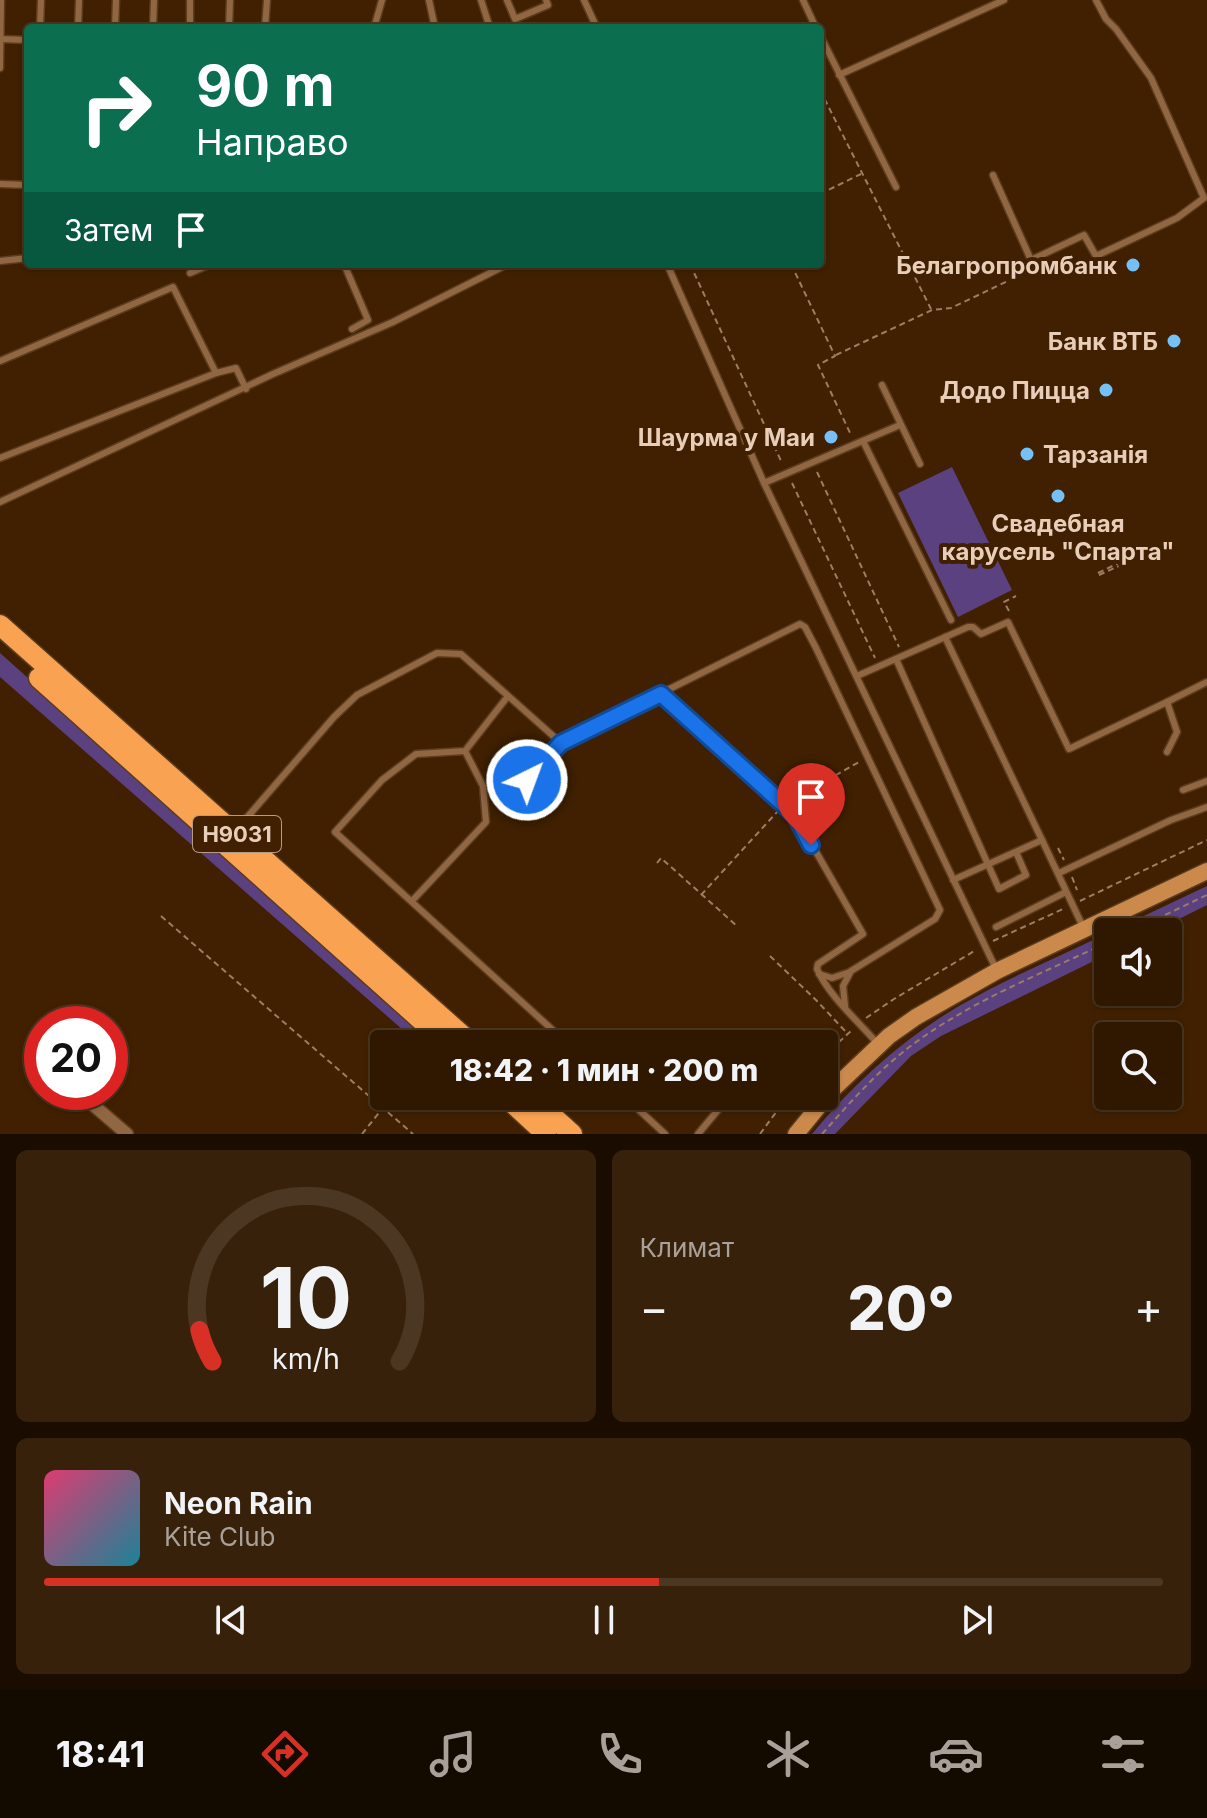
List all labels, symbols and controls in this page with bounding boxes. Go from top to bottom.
text: 90 m [196,52,335,120]
icon: right [64,56,168,160]
text: Направо [196,120,349,164]
icon: arrive [169,208,213,252]
text: Затем [64,212,153,248]
place label: Белагропромбанк [896,251,1117,280]
marker: Белагропромбанк [1124,256,1142,274]
place label: Банк ВТБ [1048,327,1158,356]
marker: Банк ВТБ [1165,332,1183,350]
place label: Додо Пицца [940,376,1090,405]
marker: Додо Пицца [1097,381,1115,399]
place label: Шаурма у Маи [638,423,815,452]
marker: Шаурма у Маи [822,428,840,446]
place label: Тарзанія [1043,440,1148,469]
marker: Тарзанія [1018,445,1036,463]
marker: Свадебная карусель "Спарта" [1049,487,1067,505]
place label: Свадебная карусель "Спарта" [942,509,1174,566]
position arrow [485,738,569,822]
pin [777,763,845,845]
icon: arrive [789,775,833,819]
road number: Н9031 [193,816,281,852]
map controls [1094,918,1182,1110]
button: sound [1094,918,1182,1006]
speed limit sign: 20 [24,1006,128,1110]
button: search [1094,1022,1182,1110]
text: 18:42 · 1 мин · 200 m [450,1052,758,1088]
text: Климат [640,1232,734,1263]
text: 10 [260,1247,352,1348]
text: 20° [848,1272,955,1344]
text: − [640,1281,669,1335]
text: + [1134,1281,1163,1335]
text: km/h [272,1341,340,1376]
text: Neon Rain [164,1485,313,1521]
text: Kite Club [164,1521,275,1552]
icon: previous [209,1598,253,1642]
icon: pause [582,1598,626,1642]
icon: next [955,1598,999,1642]
icon: directions [257,1726,313,1782]
icon: music [425,1726,481,1782]
icon: phone [592,1726,648,1782]
icon: climate [760,1726,816,1782]
icon: car [928,1726,984,1782]
icon: filters [1095,1726,1151,1782]
text: 18:41 [56,1732,145,1776]

